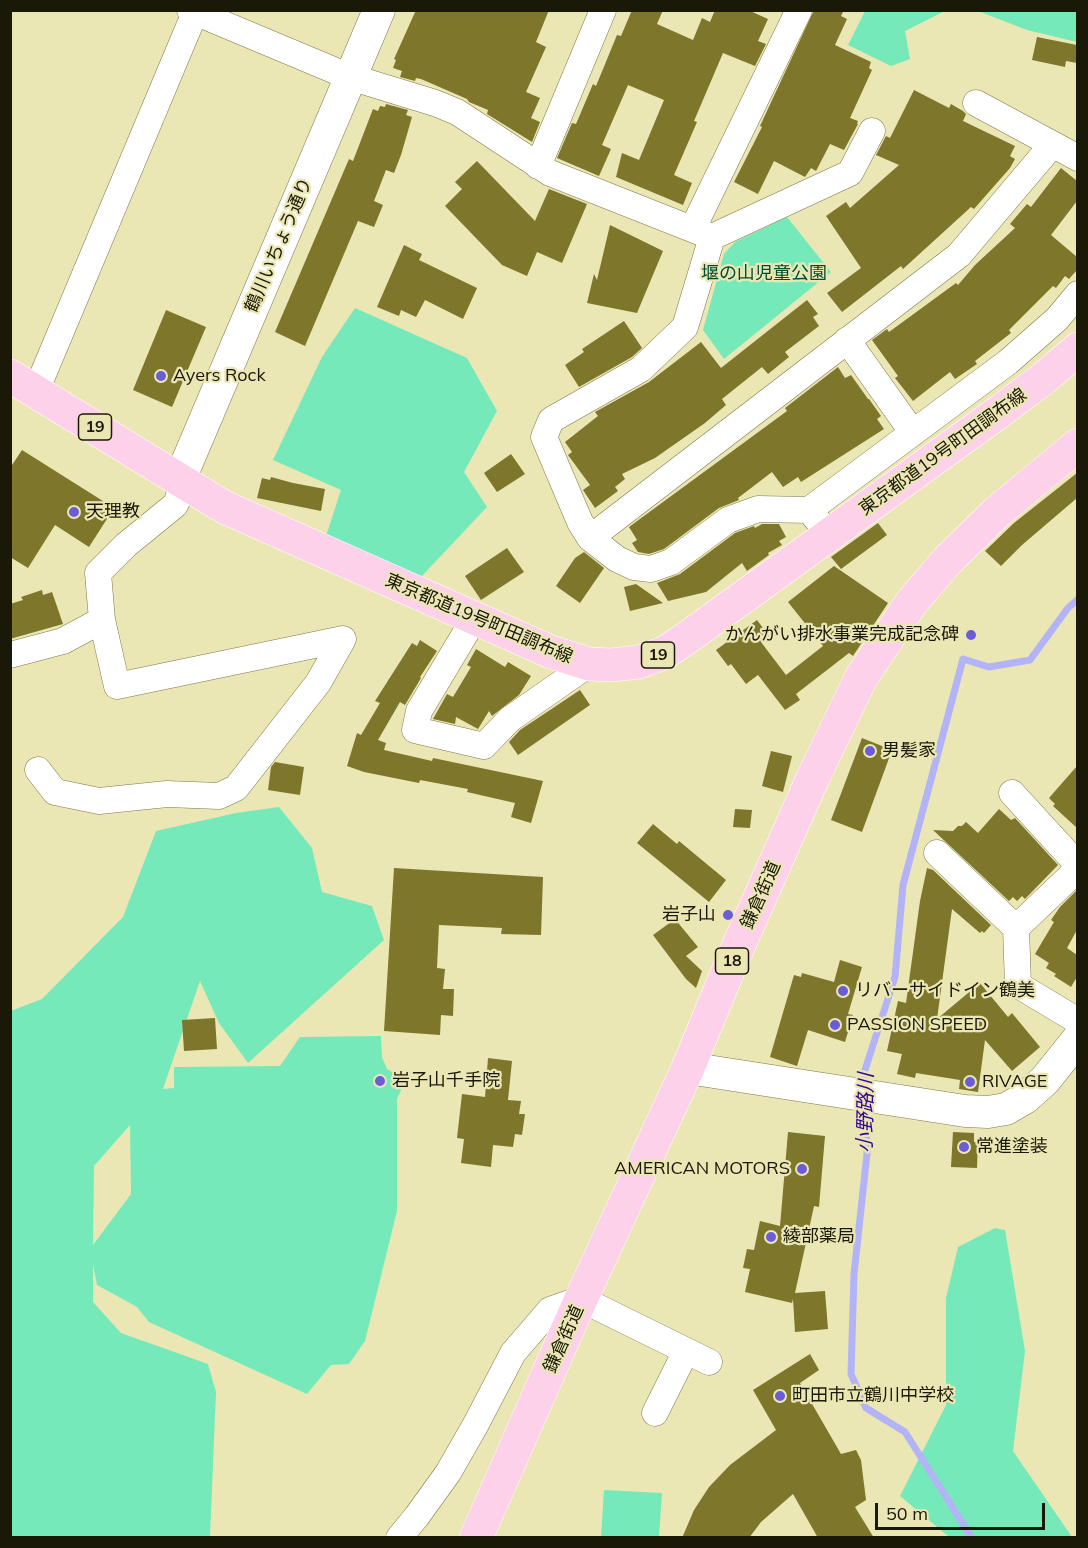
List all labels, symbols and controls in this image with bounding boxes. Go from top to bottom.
street label: 鶴川いちょう通り [241,175,317,315]
park label: 堰の山児童公園 [701,263,827,285]
place label: Ayers Rock [173,365,266,387]
marker: Ayers Rock [154,369,168,383]
street label: 東京都道19号町田調布線 [855,384,1031,520]
road number: 19 [78,414,112,440]
place label: 天理教 [86,501,140,523]
marker: 天理教 [67,505,81,519]
street label: 東京都道19号町田調布線 [382,570,576,668]
place label: かんがい排水事業完成記念碑 [725,624,959,646]
marker: かんがい排水事業完成記念碑 [964,628,978,642]
road number: 19 [642,642,674,668]
place label: 男髪家 [882,740,936,762]
marker: 男髪家 [863,744,877,758]
street label: 鎌倉街道 [736,858,786,932]
place label: 岩子山 [662,904,716,926]
marker: 岩子山 [721,908,735,922]
road number: 18 [716,948,748,974]
place label: リバーサイドイン鶴美 [855,980,1035,1002]
marker: リバーサイドイン鶴美 [836,984,850,998]
place label: PASSION SPEED [847,1014,987,1036]
marker: PASSION SPEED [828,1018,842,1032]
place label: 岩子山千手院 [392,1070,500,1092]
place label: RIVAGE [982,1071,1047,1093]
water label: 小野路川 [853,1073,879,1153]
marker: 岩子山千手院 [373,1074,387,1088]
marker: RIVAGE [963,1075,977,1089]
place label: 常進塗装 [976,1136,1048,1158]
marker: 常進塗装 [957,1140,971,1154]
place label: AMERICAN MOTORS [614,1158,790,1180]
marker: AMERICAN MOTORS [795,1162,809,1176]
place label: 綾部薬局 [783,1226,855,1248]
marker: 綾部薬局 [764,1230,778,1244]
street label: 鎌倉街道 [539,1302,589,1376]
place label: 町田市立鶴川中学校 [792,1385,954,1407]
marker: 町田市立鶴川中学校 [773,1389,787,1403]
scale bar [878,1491,1048,1529]
text: 50 m [886,1502,928,1525]

